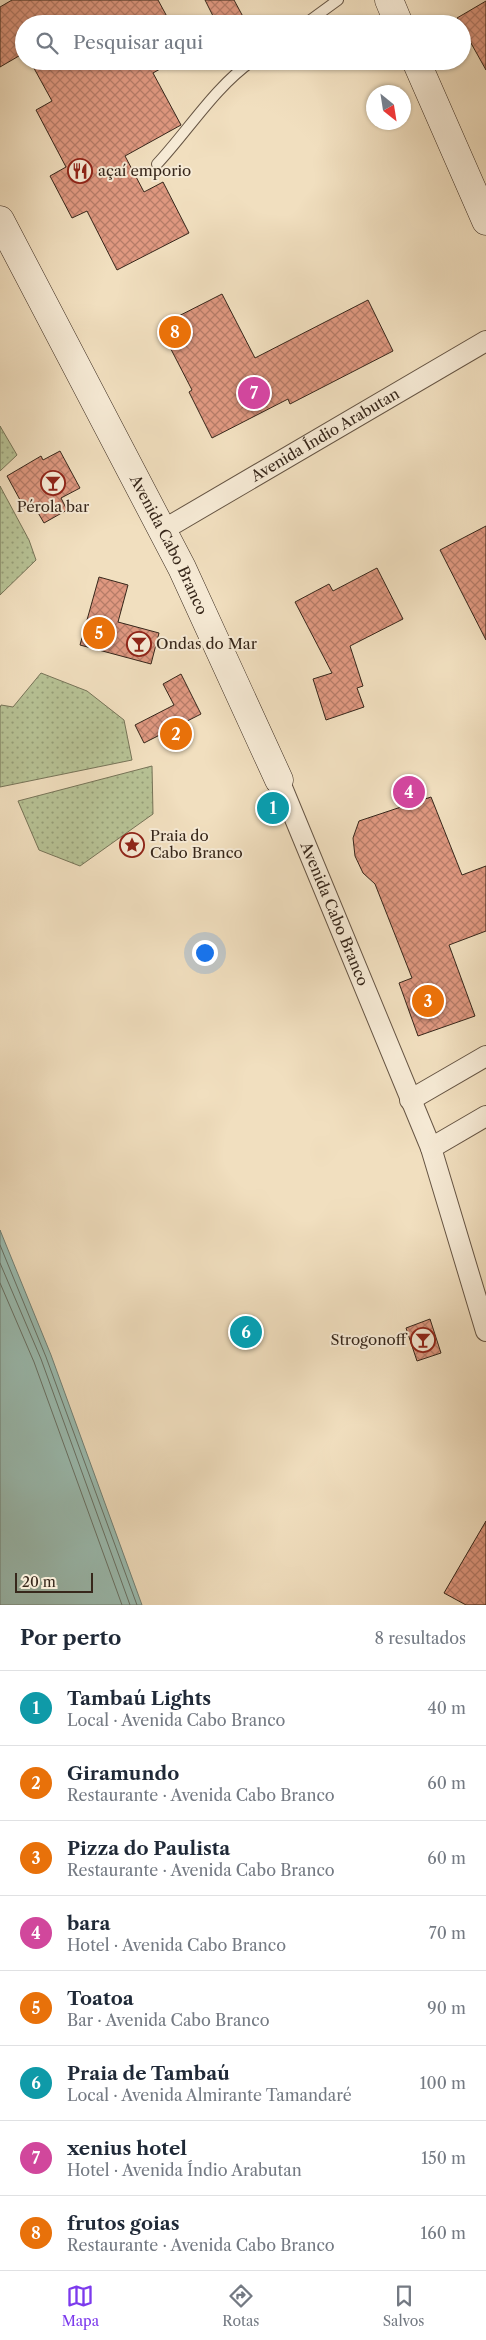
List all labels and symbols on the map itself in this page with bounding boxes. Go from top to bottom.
north arrow [366,85,411,130]
restaurant icon: açaí emporio [67,158,93,184]
place label: açaí emporio [98,161,191,180]
pin: 8 [159,313,191,351]
pin: 7 [238,374,270,412]
street label: Avenida Índio Arabutan [247,384,403,486]
bar icon: Pérola bar [40,470,66,496]
street label: Avenida Cabo Branco [125,471,212,617]
place label: Pérola bar [17,497,90,516]
pin: 5 [83,614,115,652]
bar icon: Ondas do Mar [126,631,152,657]
place label: Ondas do Mar [156,634,258,653]
pin: 2 [160,715,192,753]
pin: 4 [393,773,425,811]
pin: 1 [257,789,289,827]
place label: Praia do Cabo Branco [150,826,243,862]
place icon: Praia do Cabo Branco [119,832,145,858]
street label: Avenida Cabo Branco [296,838,373,989]
your location [192,940,218,966]
pin: 3 [412,982,444,1020]
pin: 6 [230,1313,262,1351]
bar icon: Strogonoff [410,1327,436,1353]
place label: Strogonoff [331,1330,408,1349]
scale bar [15,1570,92,1593]

